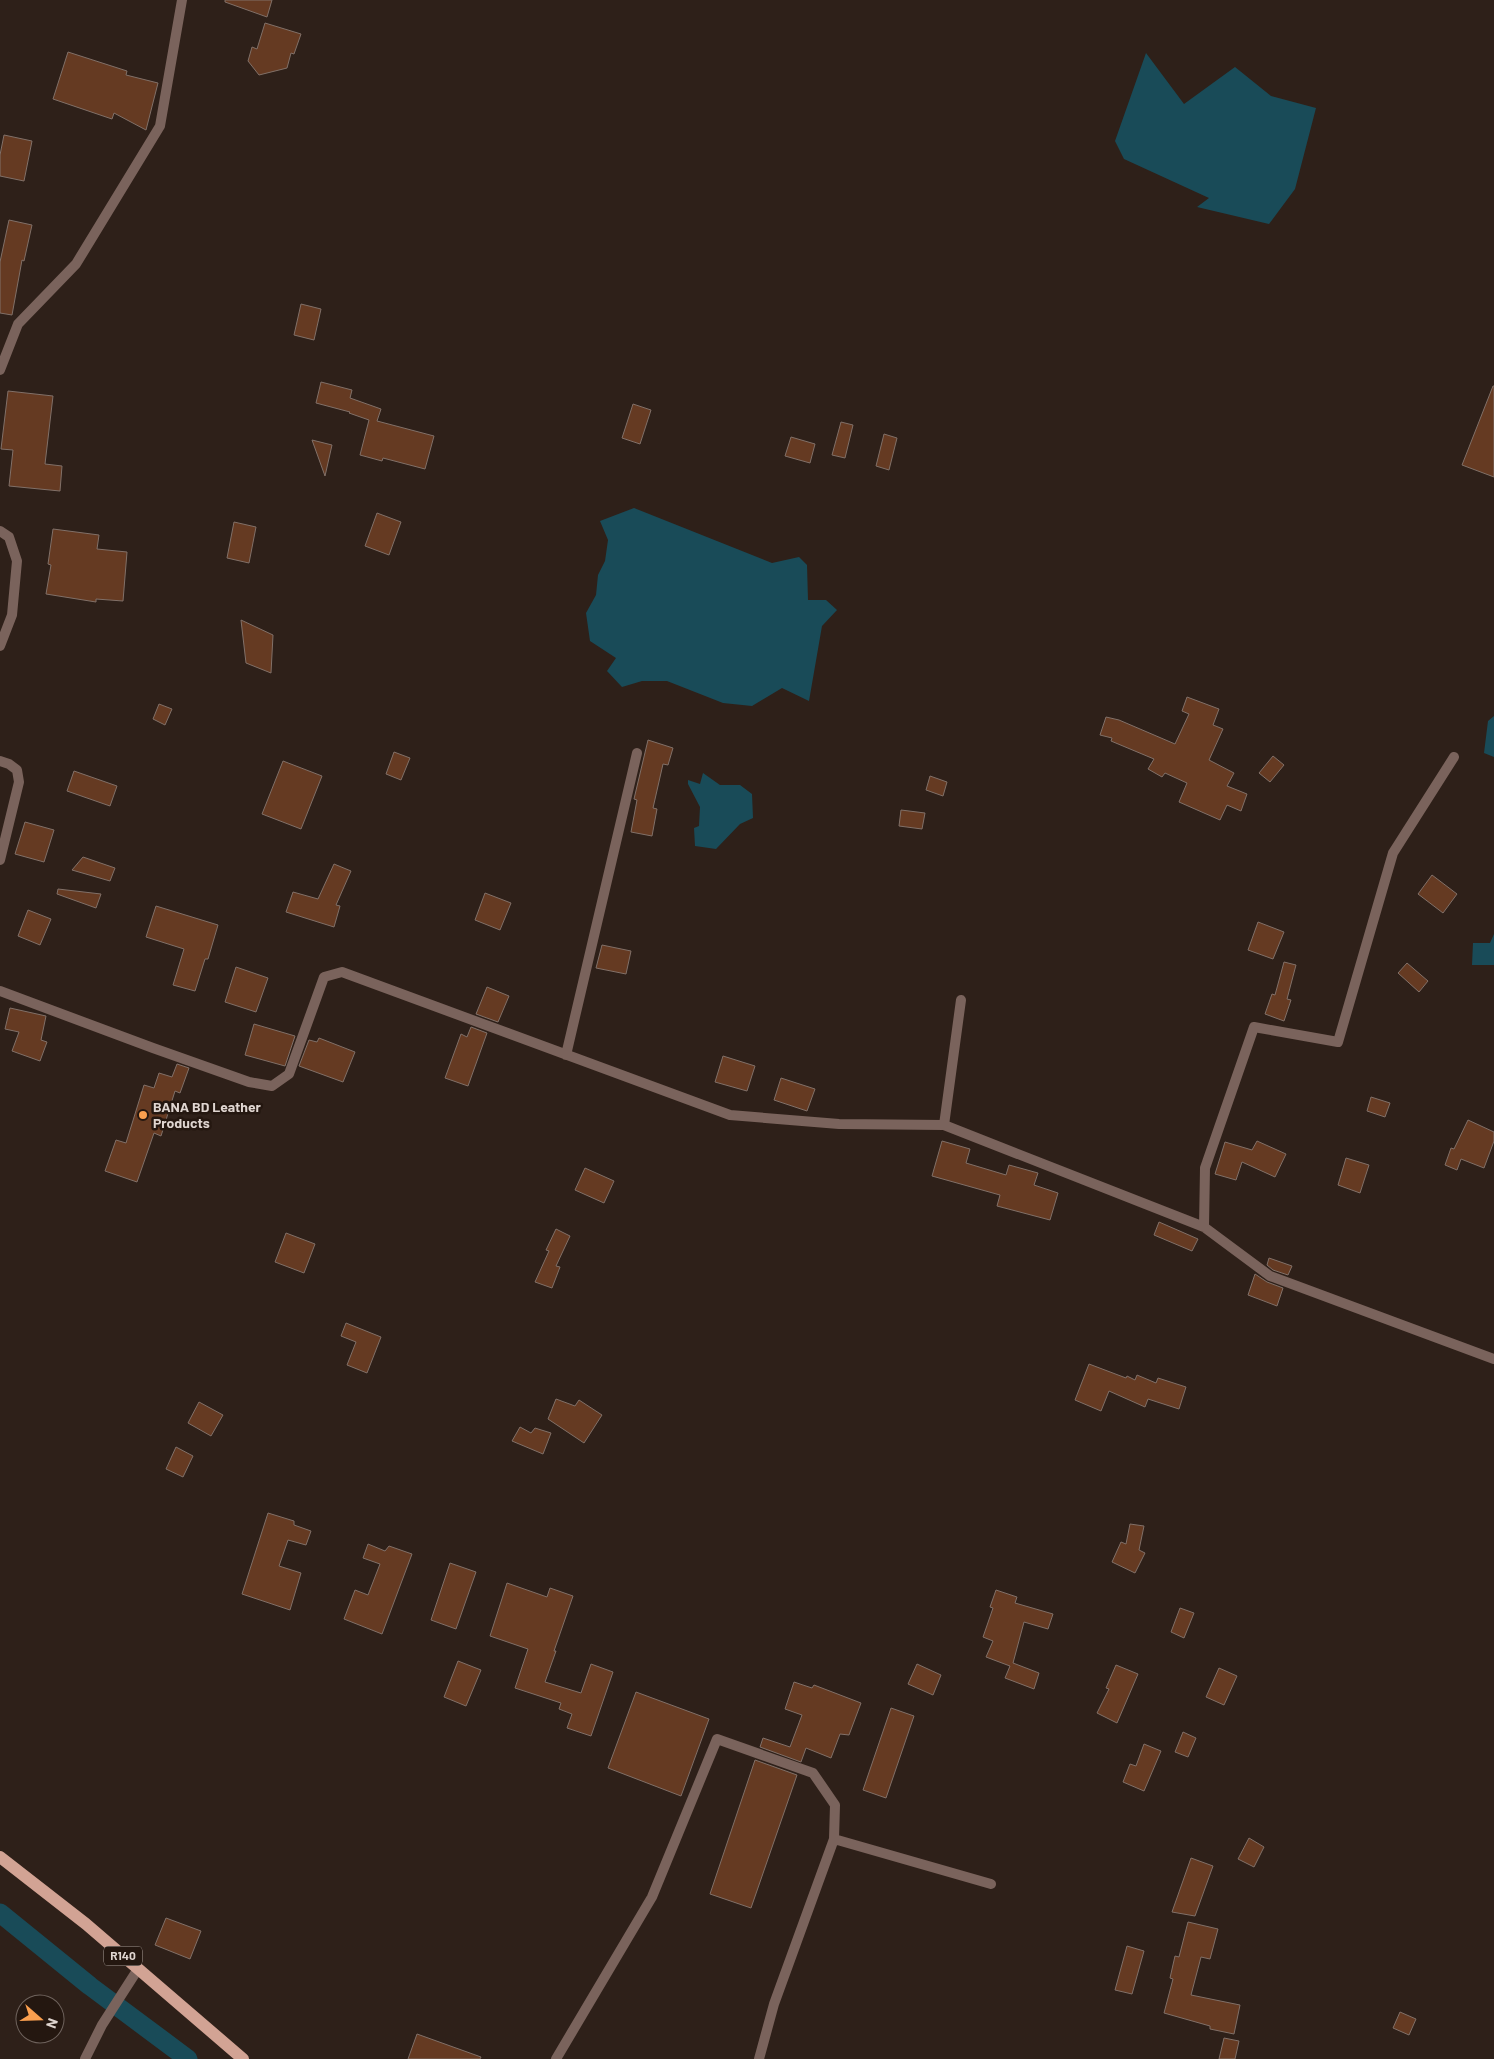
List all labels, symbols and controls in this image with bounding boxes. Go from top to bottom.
place label: BANA BD Leather Products [153,1098,262,1131]
marker: BANA BD Leather Products [137,1109,149,1121]
road number: R140 [104,1946,142,1965]
north arrow [15,1994,65,2044]
text: N [43,2016,62,2031]

